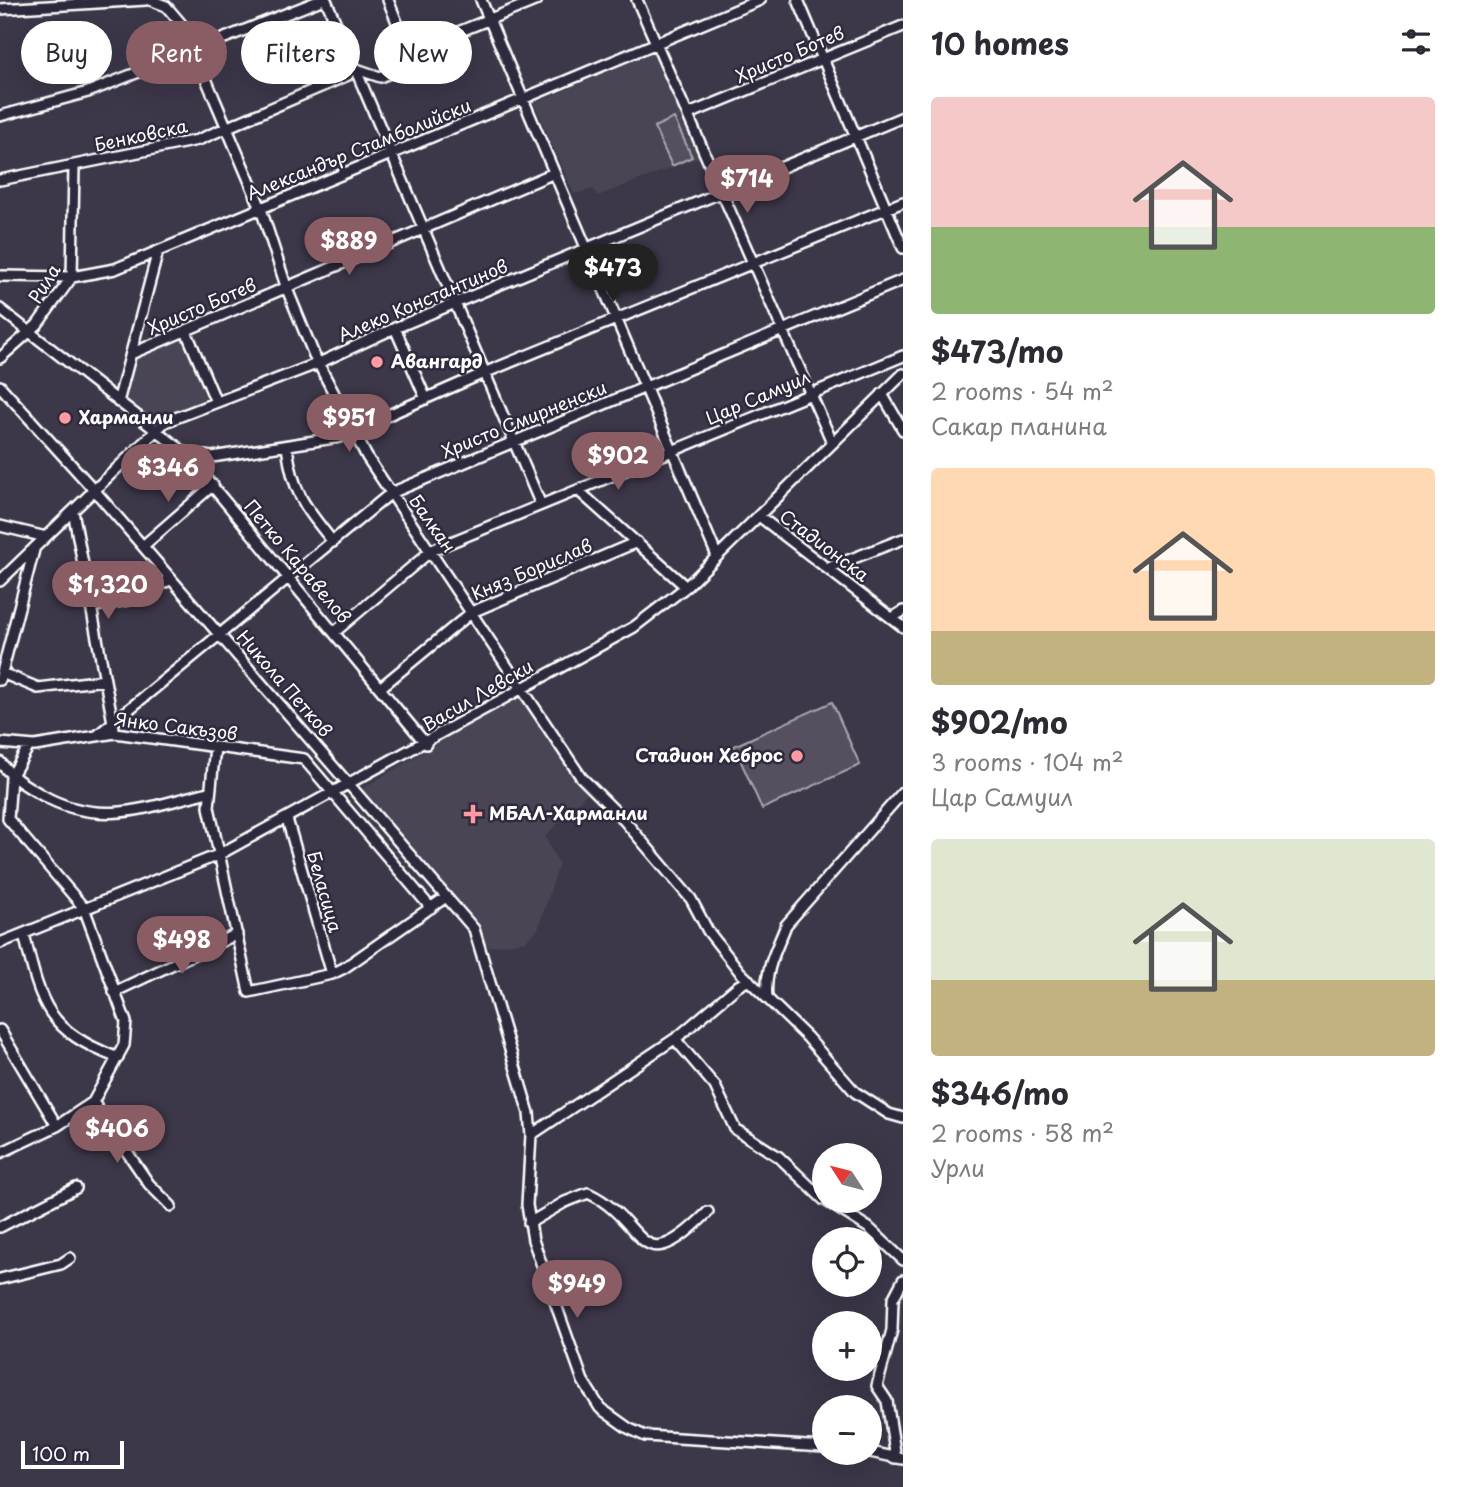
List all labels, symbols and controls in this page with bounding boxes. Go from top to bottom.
street label: Христо Ботев [731,18,848,89]
text: 10 homes [931,20,1069,65]
chip: Buy [21,21,112,84]
chip: Rent [126,21,227,84]
chip: Filters [241,21,360,84]
chip: New [374,21,472,84]
icon: filters [1397,23,1435,61]
street label: Александър Стамболийски [242,91,475,206]
street label: Бенковска [92,111,191,158]
icon: home [1120,142,1246,268]
pin: $714 [706,156,788,215]
text: $714 [721,160,773,195]
pin: $889 [308,218,390,277]
text: $889 [320,222,378,257]
pin: $473 [572,244,654,304]
text: $473 [584,249,642,284]
street label: Алеко Константинов [333,252,512,348]
street label: Рила [21,258,67,308]
street label: Христо Ботев [143,270,260,341]
text: $473/mo [931,328,1063,373]
place label: Авангард [391,347,483,374]
marker: Авангард [369,354,385,370]
street label: Цар Самуил [701,362,814,431]
street label: Христо Смирненски [437,373,610,464]
text: 2 rooms · 54 m² [931,373,1114,408]
pin: $951 [308,394,390,454]
text: $951 [323,399,375,434]
place label: Харманли [79,403,174,430]
text: Сакар планина [931,408,1107,443]
marker: Харманли [57,410,73,426]
pin: $902 [577,433,659,492]
text: $902 [587,437,649,472]
pin: $346 [127,444,209,504]
text: $346 [137,449,199,484]
street label: Балкан [403,489,463,558]
street label: Петко Каравелов [238,493,358,629]
street label: Стадионска [774,502,876,588]
icon: home [1120,513,1246,639]
street label: Княз Борислав [467,531,596,606]
pin: $1,320 [51,562,165,621]
text: $1,320 [68,566,148,601]
street label: Никола Петков [231,624,339,742]
street label: Васил Левски [417,652,538,737]
text: $902/mo [931,699,1068,744]
street label: Янко Сакъзов [113,705,239,746]
place label: Стадион Хеброс [635,741,783,768]
text: 3 rooms · 104 m² [931,744,1124,779]
marker: Стадион Хеброс [789,748,805,764]
text: Цар Самуил [931,779,1073,814]
place label: МБАЛ-Харманли [489,799,648,826]
marker: МБАЛ-Харманли [463,804,483,824]
street label: Беласица [301,848,350,936]
icon: home [1120,884,1246,1010]
pin: $498 [141,916,223,976]
text: $498 [153,921,211,956]
text: $346/mo [931,1070,1069,1115]
pin: $406 [76,1106,158,1165]
text: $406 [85,1110,149,1145]
text: 2 rooms · 58 m² [931,1115,1114,1150]
north arrow [812,1143,882,1213]
map controls [812,1143,882,1465]
text: Урли [931,1150,985,1185]
button: locate [812,1227,882,1297]
pin: $949 [536,1260,618,1320]
text: $949 [548,1265,606,1300]
button: + [812,1311,882,1381]
button: − [812,1395,882,1465]
scale bar [21,1438,124,1470]
text: 100 m [32,1439,90,1467]

